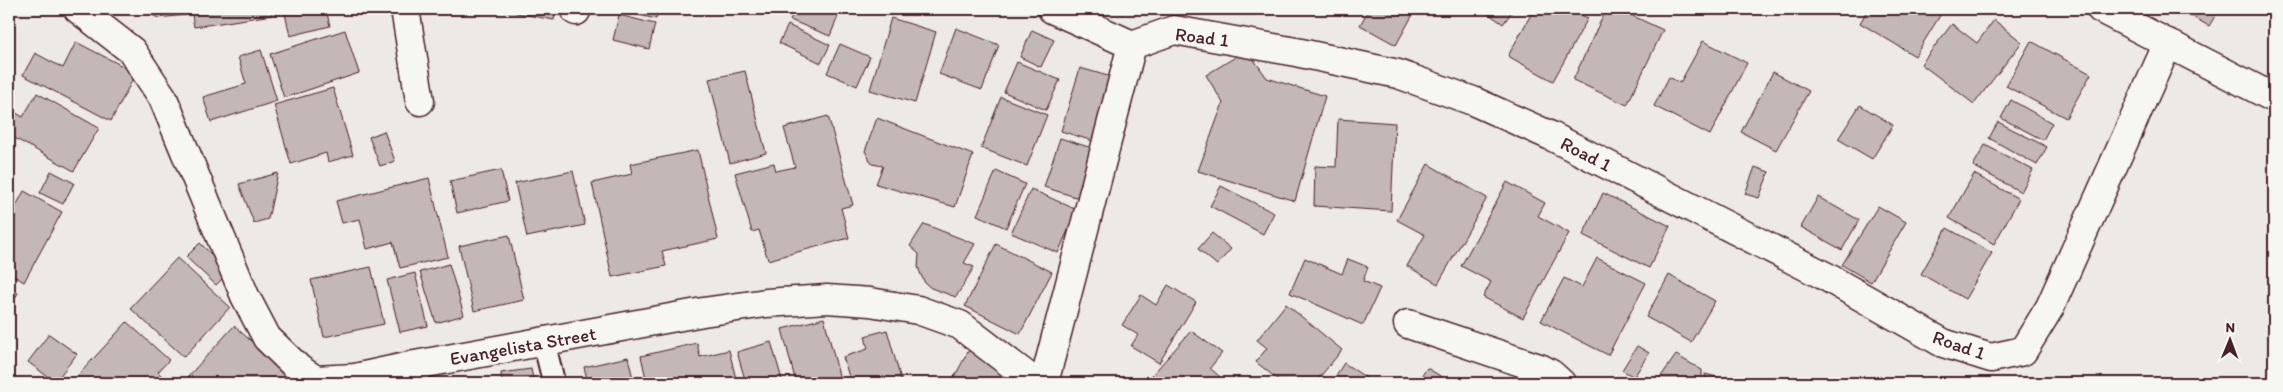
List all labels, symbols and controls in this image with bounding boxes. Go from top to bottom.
street label: Road 1 [1174,22,1230,52]
street label: Road 1 [1557,131,1615,177]
north arrow [2206,314,2256,364]
text: N [2225,319,2235,336]
street label: Evangelista Street [448,322,598,370]
street label: Road 1 [1930,325,1988,365]

